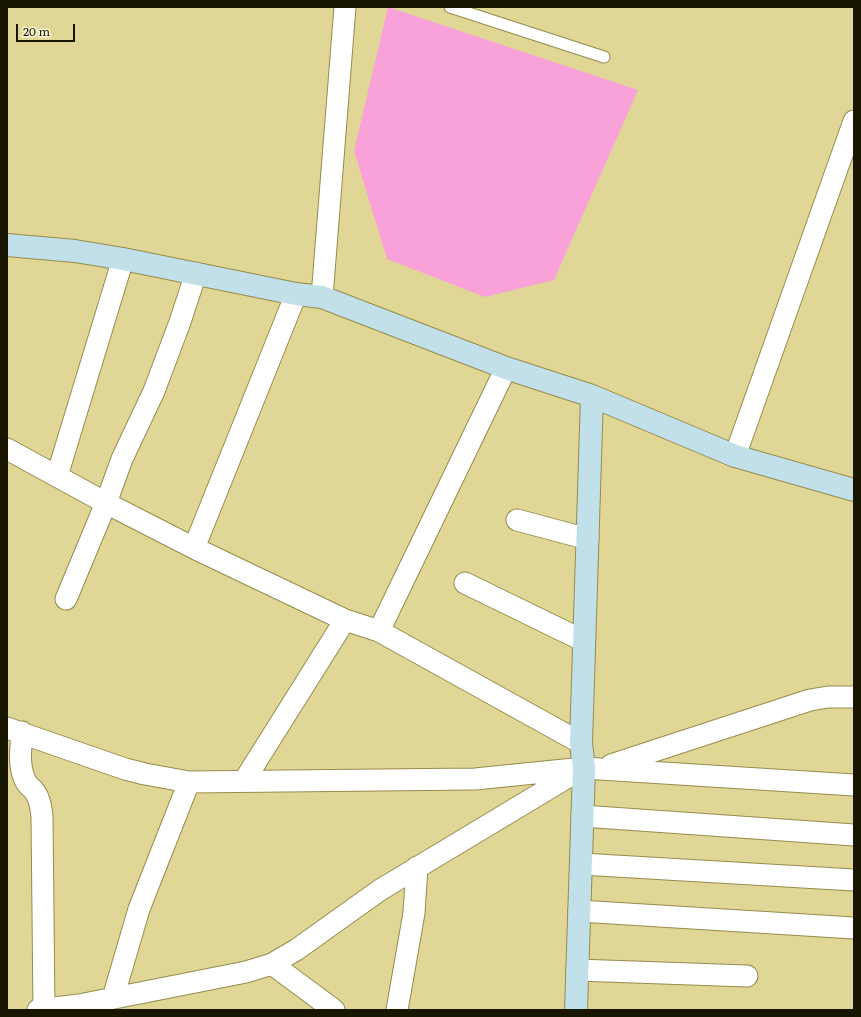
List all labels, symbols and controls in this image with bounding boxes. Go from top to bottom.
scale bar [18,16,77,42]
text: 20 m [23,22,50,40]

